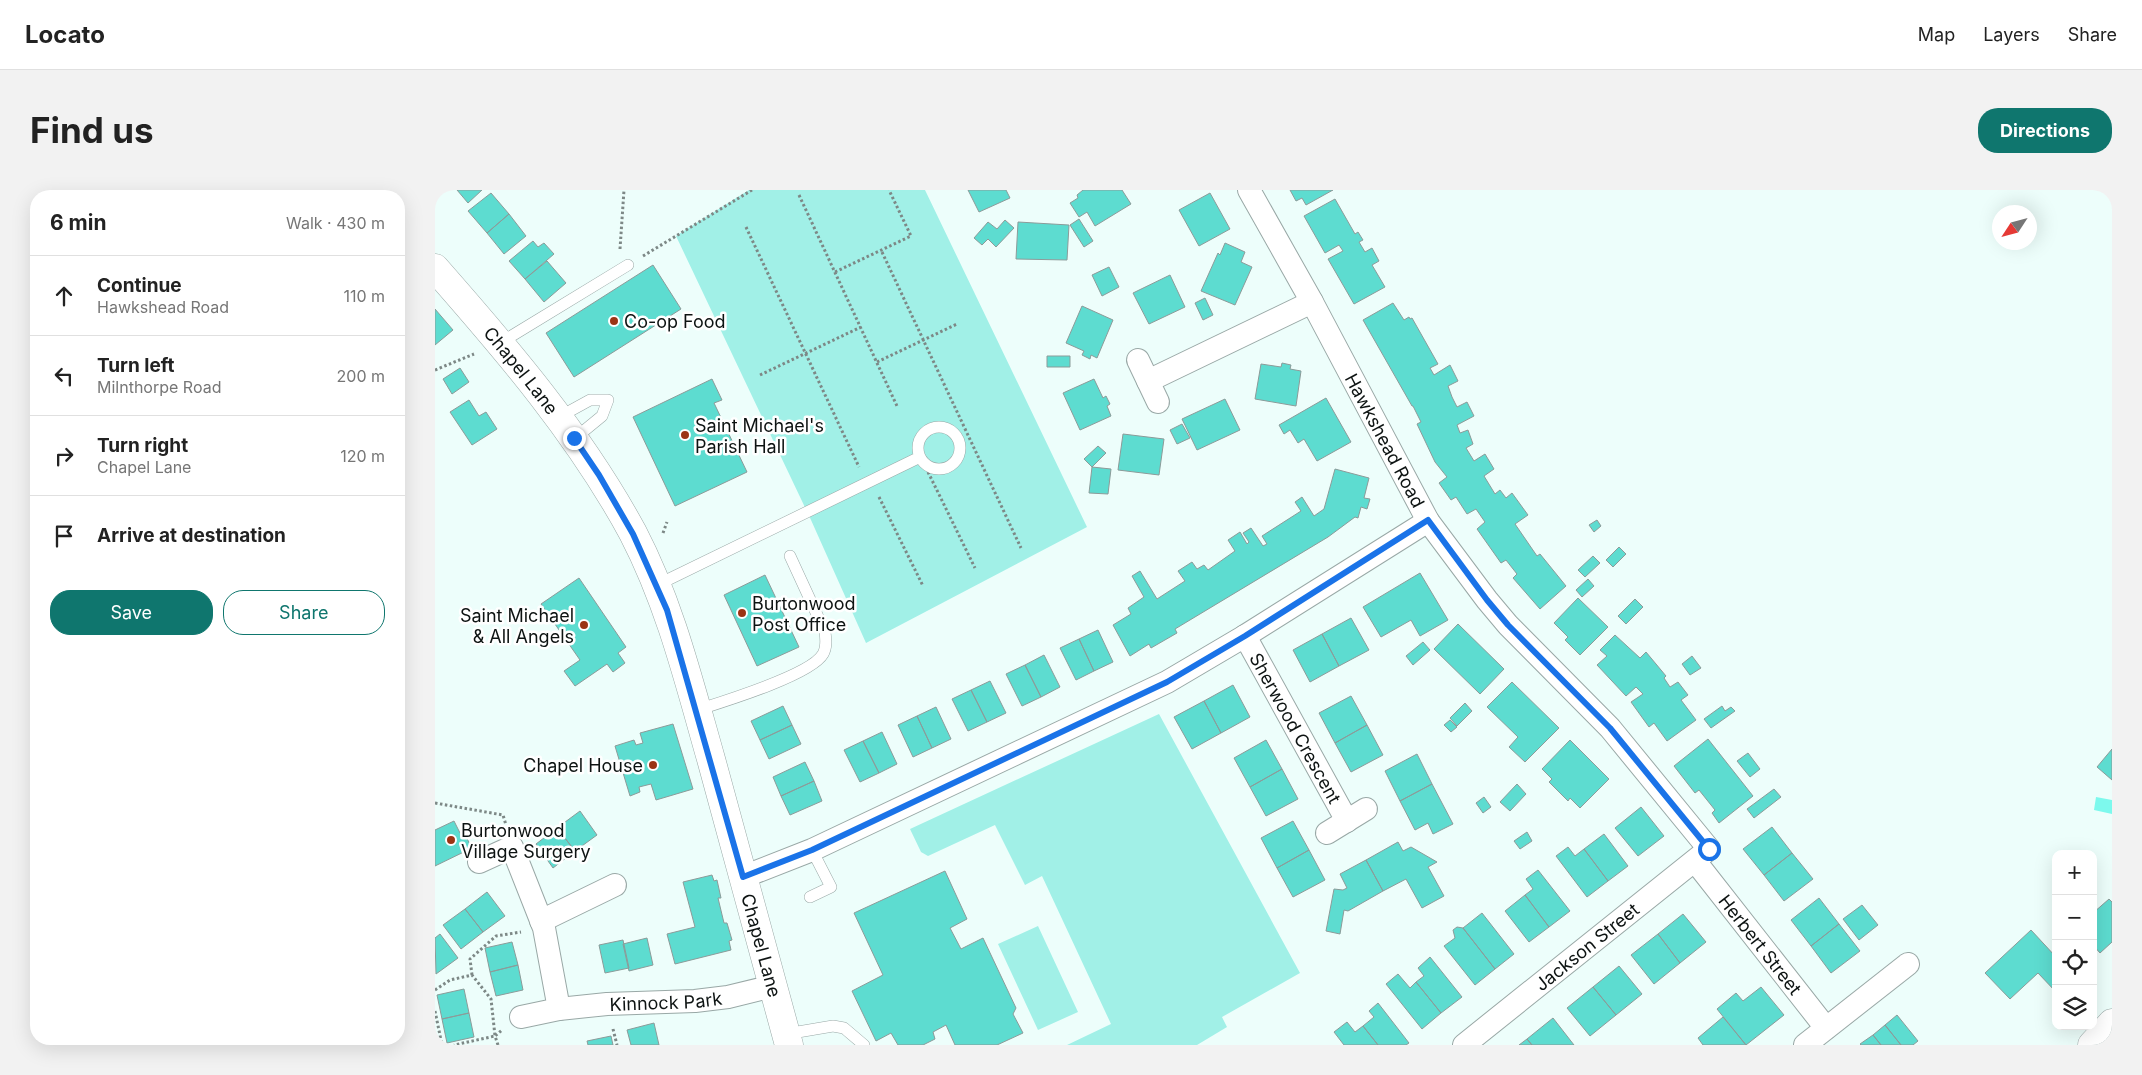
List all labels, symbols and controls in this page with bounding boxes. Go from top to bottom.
text: Locato [25,20,105,49]
text: Map [1918,24,1955,45]
text: Layers [1983,24,2040,45]
text: Share [2068,24,2117,45]
button: Directions [1978,108,2112,153]
text: Find us [30,109,154,151]
north arrow [1992,205,2037,250]
text: 6 min [50,210,107,235]
text: Walk · 430 m [286,213,385,233]
text: Continue [97,274,182,297]
icon: ahead [50,282,78,310]
text: 110 m [343,286,385,306]
text: Hawkshead Road [97,297,229,317]
place label: Co-op Food [624,311,726,332]
marker: Co-op Food [608,315,620,327]
street label: Chapel Lane [480,322,563,418]
text: Turn left [97,354,175,377]
icon: left [50,362,78,390]
text: 200 m [337,366,385,386]
street label: Hawkshead Road [1341,370,1429,511]
text: Milnthorpe Road [97,377,221,397]
place label: Saint Michael's Parish Hall [695,415,824,457]
route end [563,427,586,450]
marker: Saint Michael's Parish Hall [679,429,691,441]
text: Turn right [97,434,188,457]
icon: right [50,442,78,470]
text: 120 m [340,446,385,466]
text: Chapel Lane [97,457,191,477]
icon: arrive [50,522,78,550]
text: Arrive at destination [97,524,286,547]
button: Save [50,590,213,635]
button: Share [223,590,385,635]
place label: Burtonwood Post Office [752,593,856,635]
place label: Saint Michael & All Angels [460,605,574,647]
marker: Burtonwood Post Office [736,607,748,619]
marker: Saint Michael & All Angels [578,619,590,631]
street label: Sherwood Crescent [1246,649,1346,807]
place label: Chapel House [523,755,643,776]
marker: Chapel House [647,759,659,771]
place label: Burtonwood Village Surgery [461,820,591,862]
marker: Burtonwood Village Surgery [445,834,457,846]
route start [1698,838,1721,861]
map controls [2052,850,2097,1030]
button: + [2052,850,2097,895]
street label: Herbert Street [1715,890,1806,999]
street label: Chapel Lane [738,891,786,999]
button: − [2052,895,2097,940]
street label: Jackson Street [1531,899,1643,995]
button: locate [2052,940,2097,985]
button: layers [2052,985,2097,1030]
street label: Kinnock Park [609,987,723,1014]

